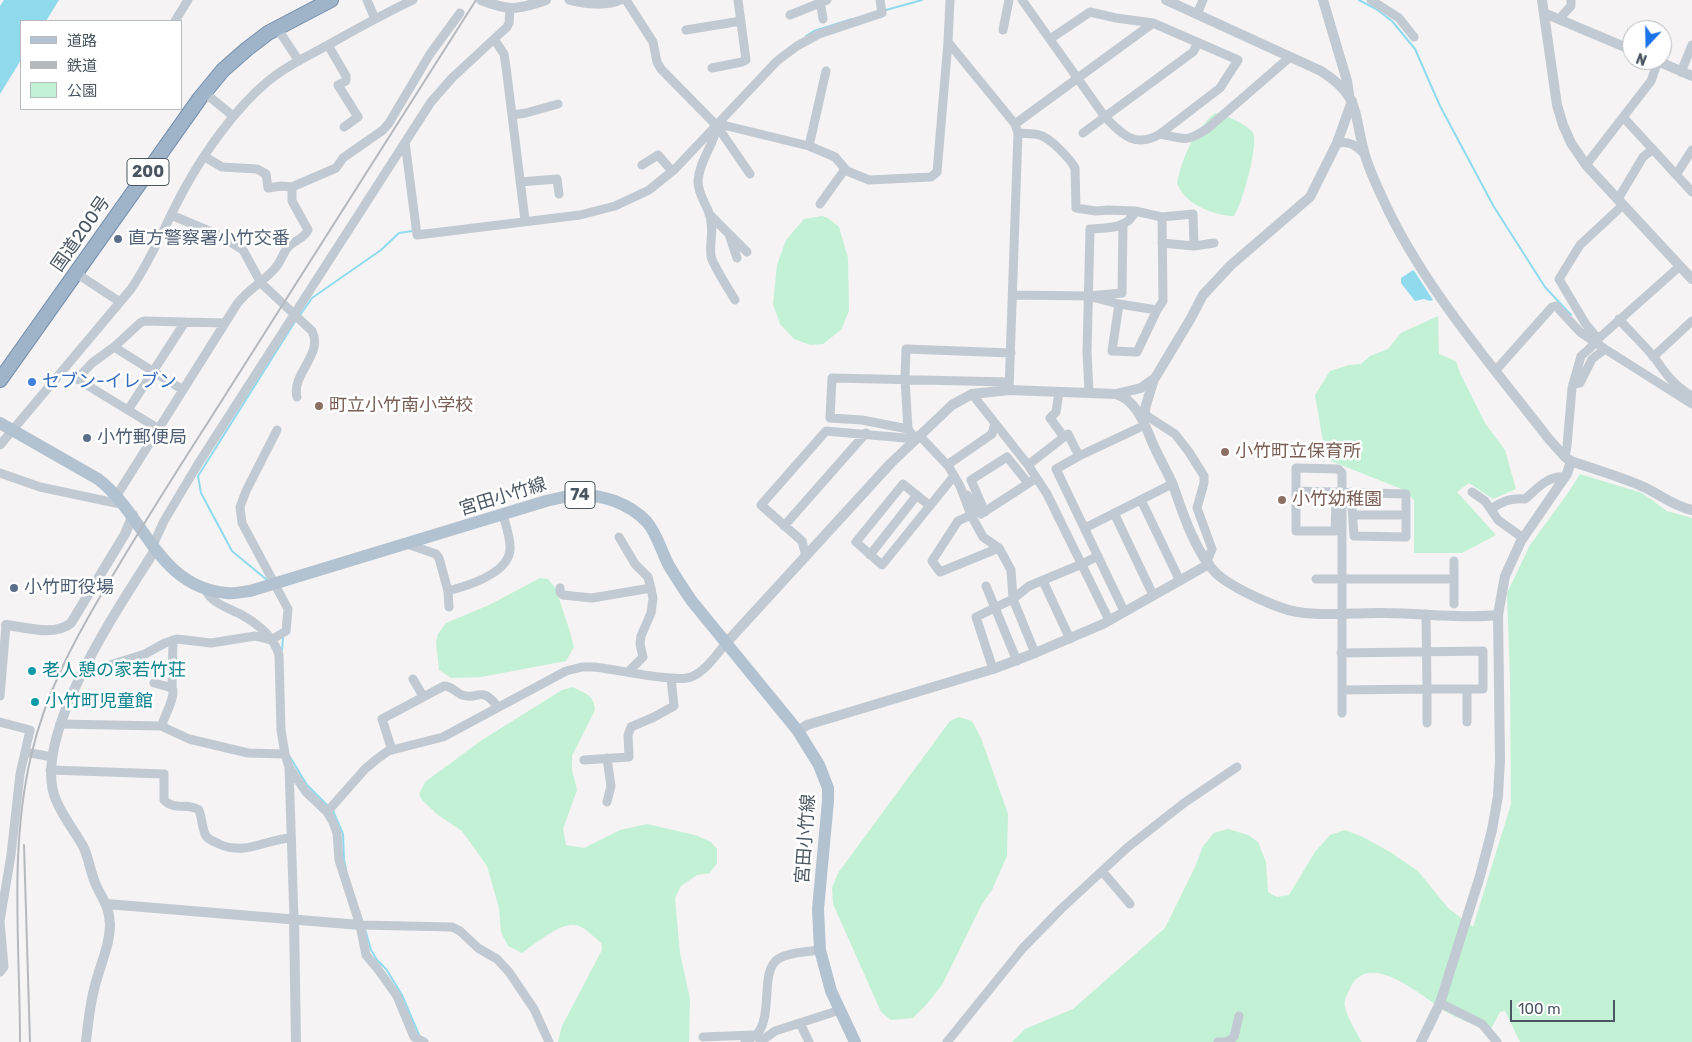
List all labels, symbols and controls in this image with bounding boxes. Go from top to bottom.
legend [20,20,182,110]
north arrow [1622,20,1672,70]
text: 道路 [67,32,97,50]
text: N [1634,49,1650,68]
text: 鉄道 [67,57,97,75]
text: 公園 [67,82,97,100]
road number: 200 [127,158,169,186]
street label: 国道200号 [47,192,115,276]
place label: 直方警察署小竹交番 [128,228,290,250]
marker: 直方警察署小竹交番 [112,233,124,245]
place label: セブン-イレブン [42,371,177,393]
marker: セブン-イレブン [26,376,38,388]
place label: 町立小竹南小学校 [329,395,473,417]
marker: 町立小竹南小学校 [313,400,325,412]
place label: 小竹郵便局 [97,427,187,449]
marker: 小竹郵便局 [81,432,93,444]
place label: 小竹町立保育所 [1235,441,1361,463]
marker: 小竹町立保育所 [1219,446,1231,458]
street label: 宮田小竹線 [457,474,549,520]
road number: 74 [565,482,595,508]
place label: 小竹幼稚園 [1292,489,1382,511]
marker: 小竹幼稚園 [1276,494,1288,506]
place label: 小竹町役場 [24,577,114,599]
marker: 小竹町役場 [8,582,20,594]
place label: 老人憩の家若竹荘 [42,660,186,682]
marker: 老人憩の家若竹荘 [26,665,38,677]
place label: 小竹町児童館 [45,691,153,713]
marker: 小竹町児童館 [29,696,41,708]
street label: 宮田小竹線 [792,793,820,885]
scale bar [1512,990,1617,1022]
text: 100 m [1518,1000,1560,1018]

